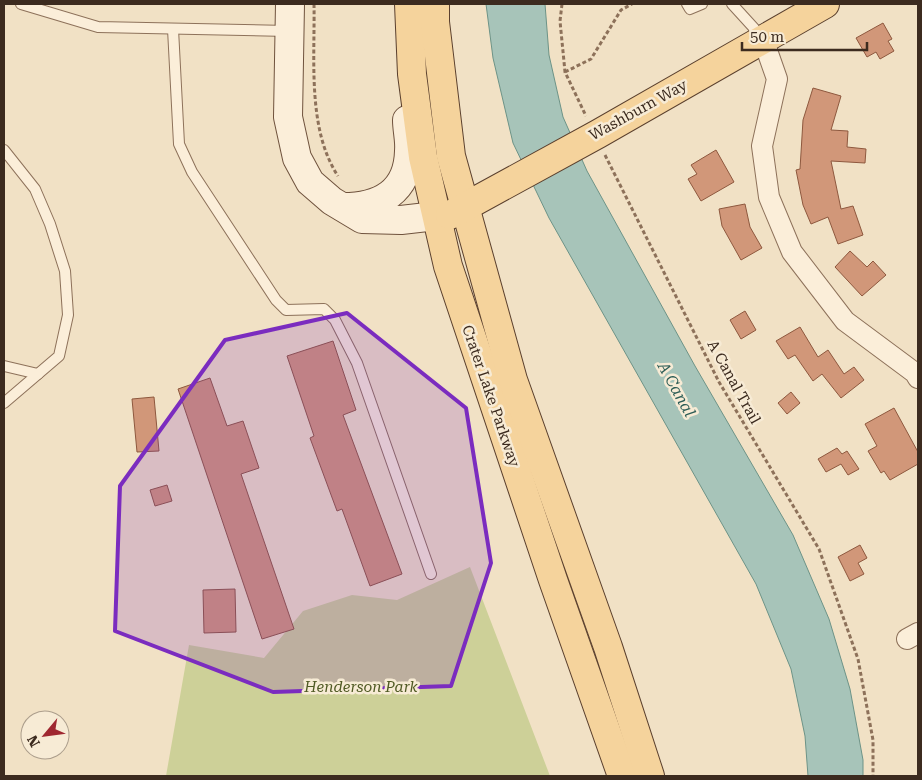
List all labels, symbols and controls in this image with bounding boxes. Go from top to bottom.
scale bar [742,20,867,52]
text: 50 m [750,28,785,46]
street label: Washburn Way [586,76,690,144]
street label: Crater Lake Parkway [458,323,524,469]
street label: A Canal Trail [704,337,765,427]
water label: A Canal [653,358,700,420]
park label: Henderson Park [303,678,419,696]
north arrow [20,710,70,760]
text: N [24,733,43,750]

